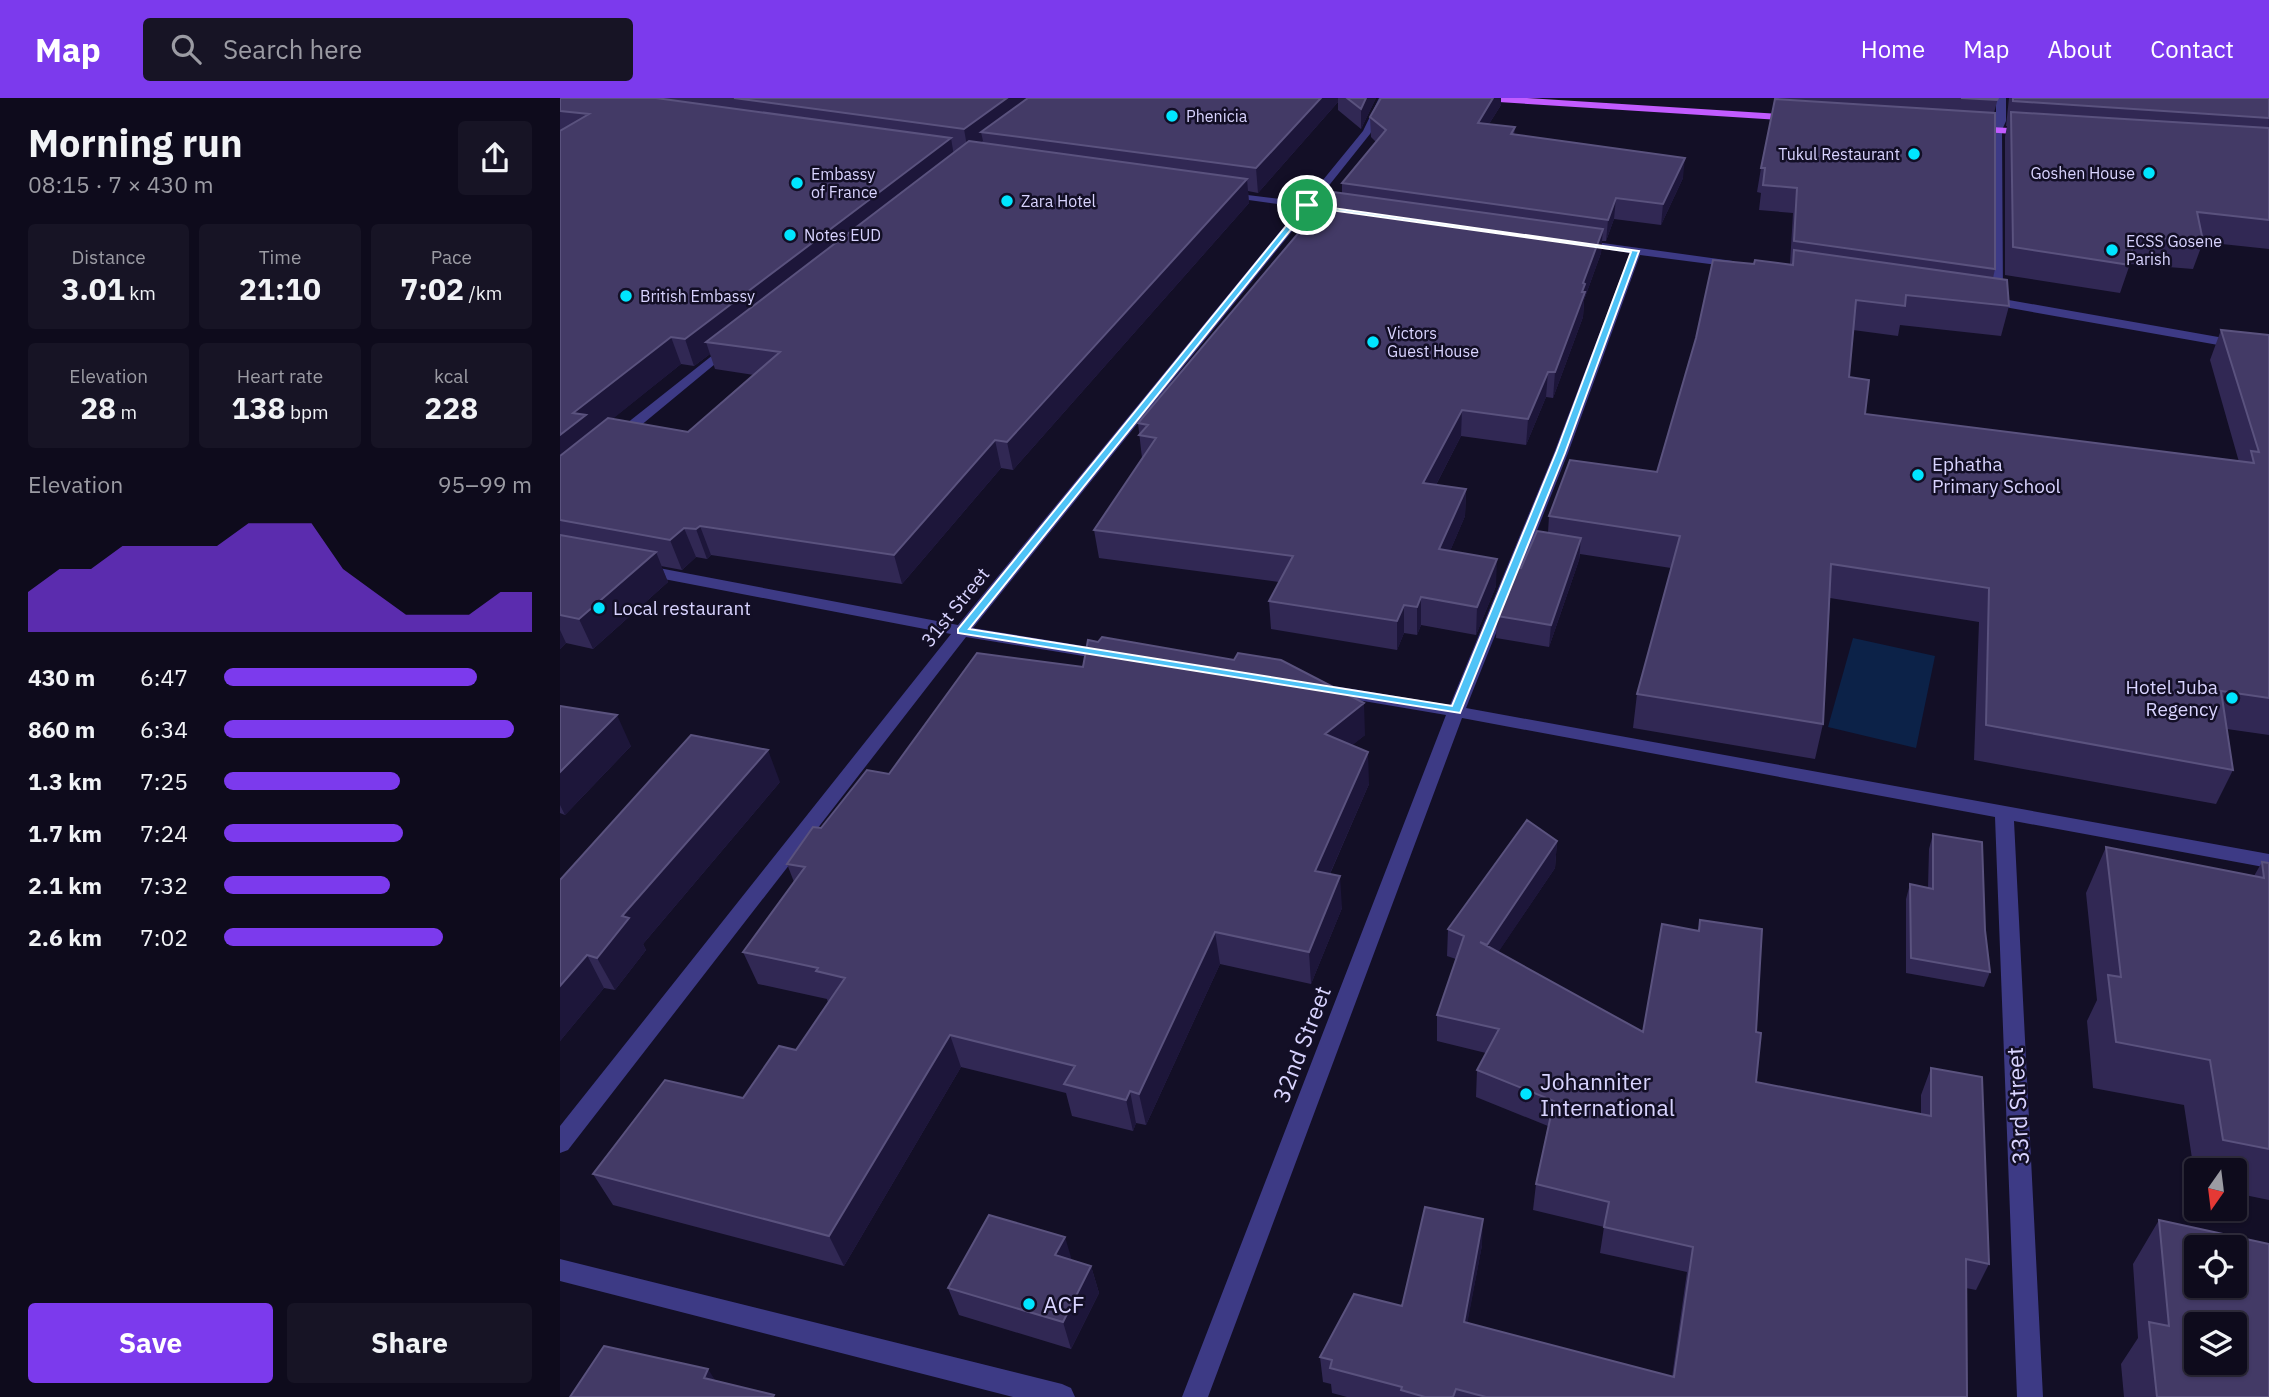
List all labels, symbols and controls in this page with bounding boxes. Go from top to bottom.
search box [143,18,633,81]
text: Map [35,28,101,71]
icon: search [167,30,205,68]
text: Search here [223,32,362,66]
text: Home [1861,33,1925,65]
text: Map [1963,33,2009,65]
text: About [2047,33,2112,65]
text: Contact [2150,33,2234,65]
place label: Phenicia [1186,106,1248,126]
marker: Phenicia [1164,108,1180,124]
text: Morning run [28,118,243,167]
button: share [458,121,532,195]
place label: Tukul Restaurant [1778,144,1900,164]
marker: Tukul Restaurant [1906,146,1922,162]
place label: Goshen House [2030,163,2135,183]
place label: Embassy of France [811,164,878,202]
marker: Goshen House [2141,165,2157,181]
text: 08:15 · 7 × 430 m [28,169,214,199]
marker: Embassy of France [789,175,805,191]
pin [1277,175,1337,235]
icon: arrive [1288,186,1326,224]
place label: Zara Hotel [1021,191,1096,211]
marker: Zara Hotel [999,193,1015,209]
place label: Notes EUD [804,225,881,245]
marker: Notes EUD [782,227,798,243]
place label: ECSS Gosene Parish [2126,231,2222,269]
marker: ECSS Gosene Parish [2104,242,2120,258]
text: Distance [72,245,146,269]
text: Time [259,245,301,269]
text: Pace [431,245,472,269]
text: 3.01 [61,269,125,308]
text: 21:10 [239,269,321,308]
text: 7:02 [400,269,464,308]
text: km [125,281,156,305]
text: /km [464,281,502,305]
place label: British Embassy [640,286,755,306]
marker: British Embassy [618,288,634,304]
place label: Victors Guest House [1387,323,1479,361]
marker: Victors Guest House [1365,334,1381,350]
text: Elevation [69,364,148,388]
text: Heart rate [237,364,323,388]
text: kcal [434,364,469,388]
text: 28 [80,388,116,427]
text: 138 [231,388,285,427]
text: 228 [424,388,478,427]
text: m [116,400,137,424]
text: bpm [285,400,329,424]
place label: Ephatha Primary School [1932,452,2061,498]
marker: Ephatha Primary School [1910,467,1926,483]
text: Elevation [28,469,123,499]
text: 95–99 m [438,469,532,499]
street label: 31st Street [916,562,994,652]
place label: Local restaurant [613,596,751,620]
marker: Local restaurant [591,600,607,616]
text: 430 m [28,662,95,692]
text: 6:47 [140,662,188,692]
place label: Hotel Juba Regency [2126,675,2219,721]
marker: Hotel Juba Regency [2224,690,2240,706]
text: 860 m [28,714,95,744]
text: 6:34 [140,714,188,744]
text: 1.3 km [28,766,102,796]
text: 7:25 [140,766,188,796]
text: 1.7 km [28,818,102,848]
text: 7:24 [140,818,188,848]
text: 2.1 km [28,870,102,900]
text: 7:32 [140,870,188,900]
text: 2.6 km [28,922,102,952]
text: 7:02 [140,922,188,952]
street label: 32nd Street [1265,981,1337,1107]
street label: 33rd Street [1999,1046,2035,1166]
place label: Johanniter International [1540,1066,1675,1122]
marker: Johanniter International [1518,1086,1534,1102]
north arrow [2184,1158,2247,1222]
map controls [2184,1158,2247,1375]
button: locate [2184,1235,2247,1298]
place label: ACF [1043,1289,1085,1319]
marker: ACF [1021,1296,1037,1312]
button: Save [28,1303,273,1383]
button: Share [287,1303,532,1383]
button: layers [2184,1312,2247,1375]

